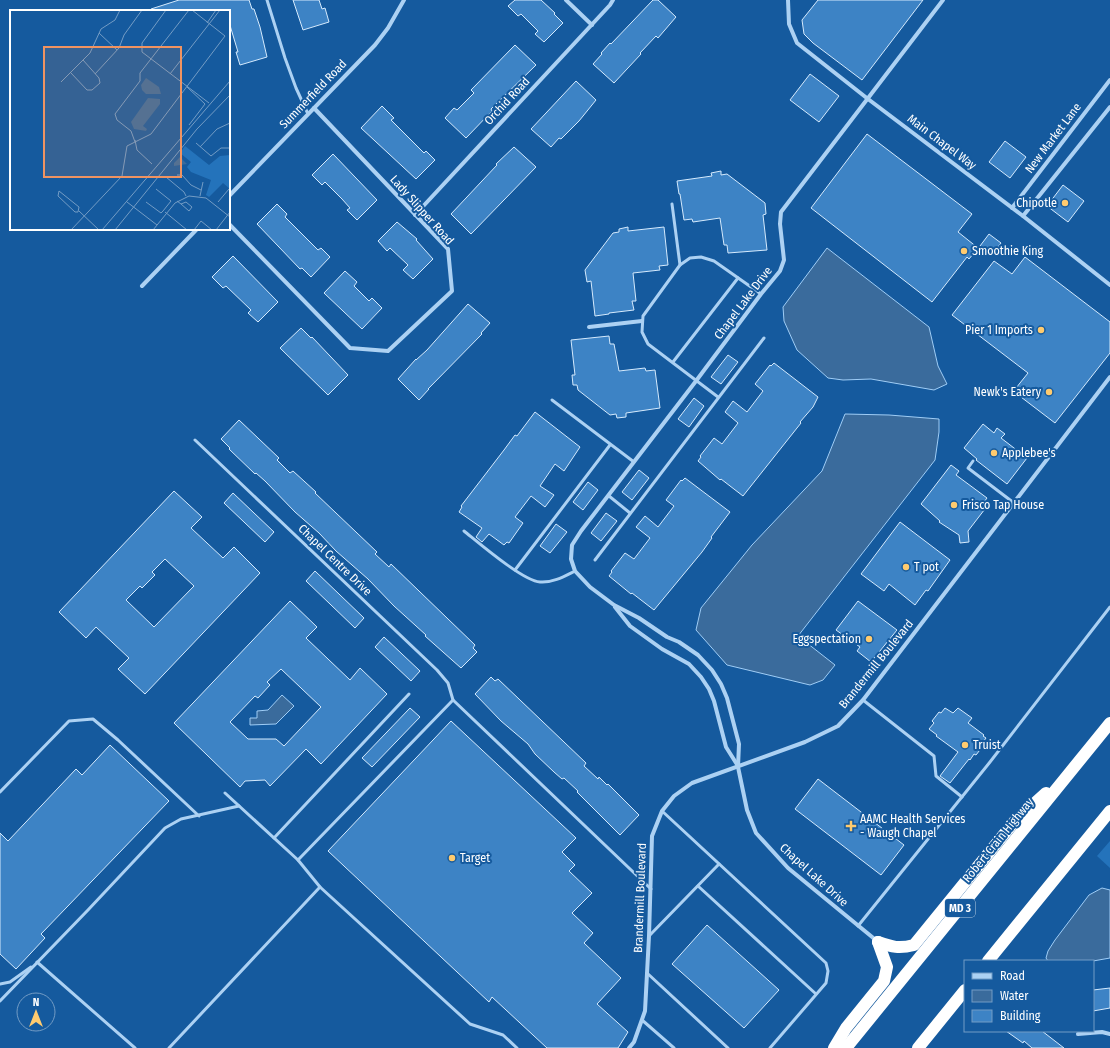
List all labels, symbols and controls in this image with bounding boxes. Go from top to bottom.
inset map [10,10,230,230]
street label: Summerfield Road [277,57,349,131]
street label: Orchid Road [481,74,533,128]
street label: New Market Lane [1022,100,1084,176]
street label: Main Chapel Way [905,112,980,173]
street label: Lady Slipper Road [387,172,457,248]
place label: Chipotle [1016,196,1057,210]
marker: Chipotle [1060,198,1070,208]
place label: Smoothie King [972,244,1044,258]
marker: Smoothie King [959,246,969,256]
street label: Chapel Lake Drive [711,264,775,342]
place label: Pier 1 Imports [965,323,1033,337]
marker: Pier 1 Imports [1036,325,1046,335]
place label: Newk's Eatery [974,385,1042,399]
marker: Newk's Eatery [1044,387,1054,397]
place label: Applebee's [1002,446,1056,460]
marker: Applebee's [989,448,999,458]
place label: Frisco Tap House [962,498,1044,512]
marker: Frisco Tap House [949,500,959,510]
street label: Chapel Centre Drive [295,521,375,599]
place label: T pot [914,560,939,574]
marker: T pot [901,562,911,572]
street label: Brandermill Boulevard [836,617,916,711]
place label: Eggspectation [793,632,861,646]
marker: Eggspectation [864,634,874,644]
place label: Truist [973,738,1001,752]
marker: Truist [960,740,970,750]
street label: Robert Crain Highway [960,794,1037,885]
place label: AAMC Health Services - Waugh Chapel [860,812,965,840]
marker: AAMC Health Services - Waugh Chapel [845,820,857,832]
street label: Chapel Lake Drive [777,841,851,909]
street label: Brandermill Boulevard [631,843,649,953]
place label: Target [460,851,490,865]
marker: Target [447,853,457,863]
road number: MD 3 [945,899,975,917]
legend [964,960,1094,1032]
text: Road [1000,969,1025,983]
text: Water [1000,989,1029,1003]
north arrow [16,992,56,1032]
text: N [33,996,39,1009]
text: Building [1000,1009,1041,1023]

